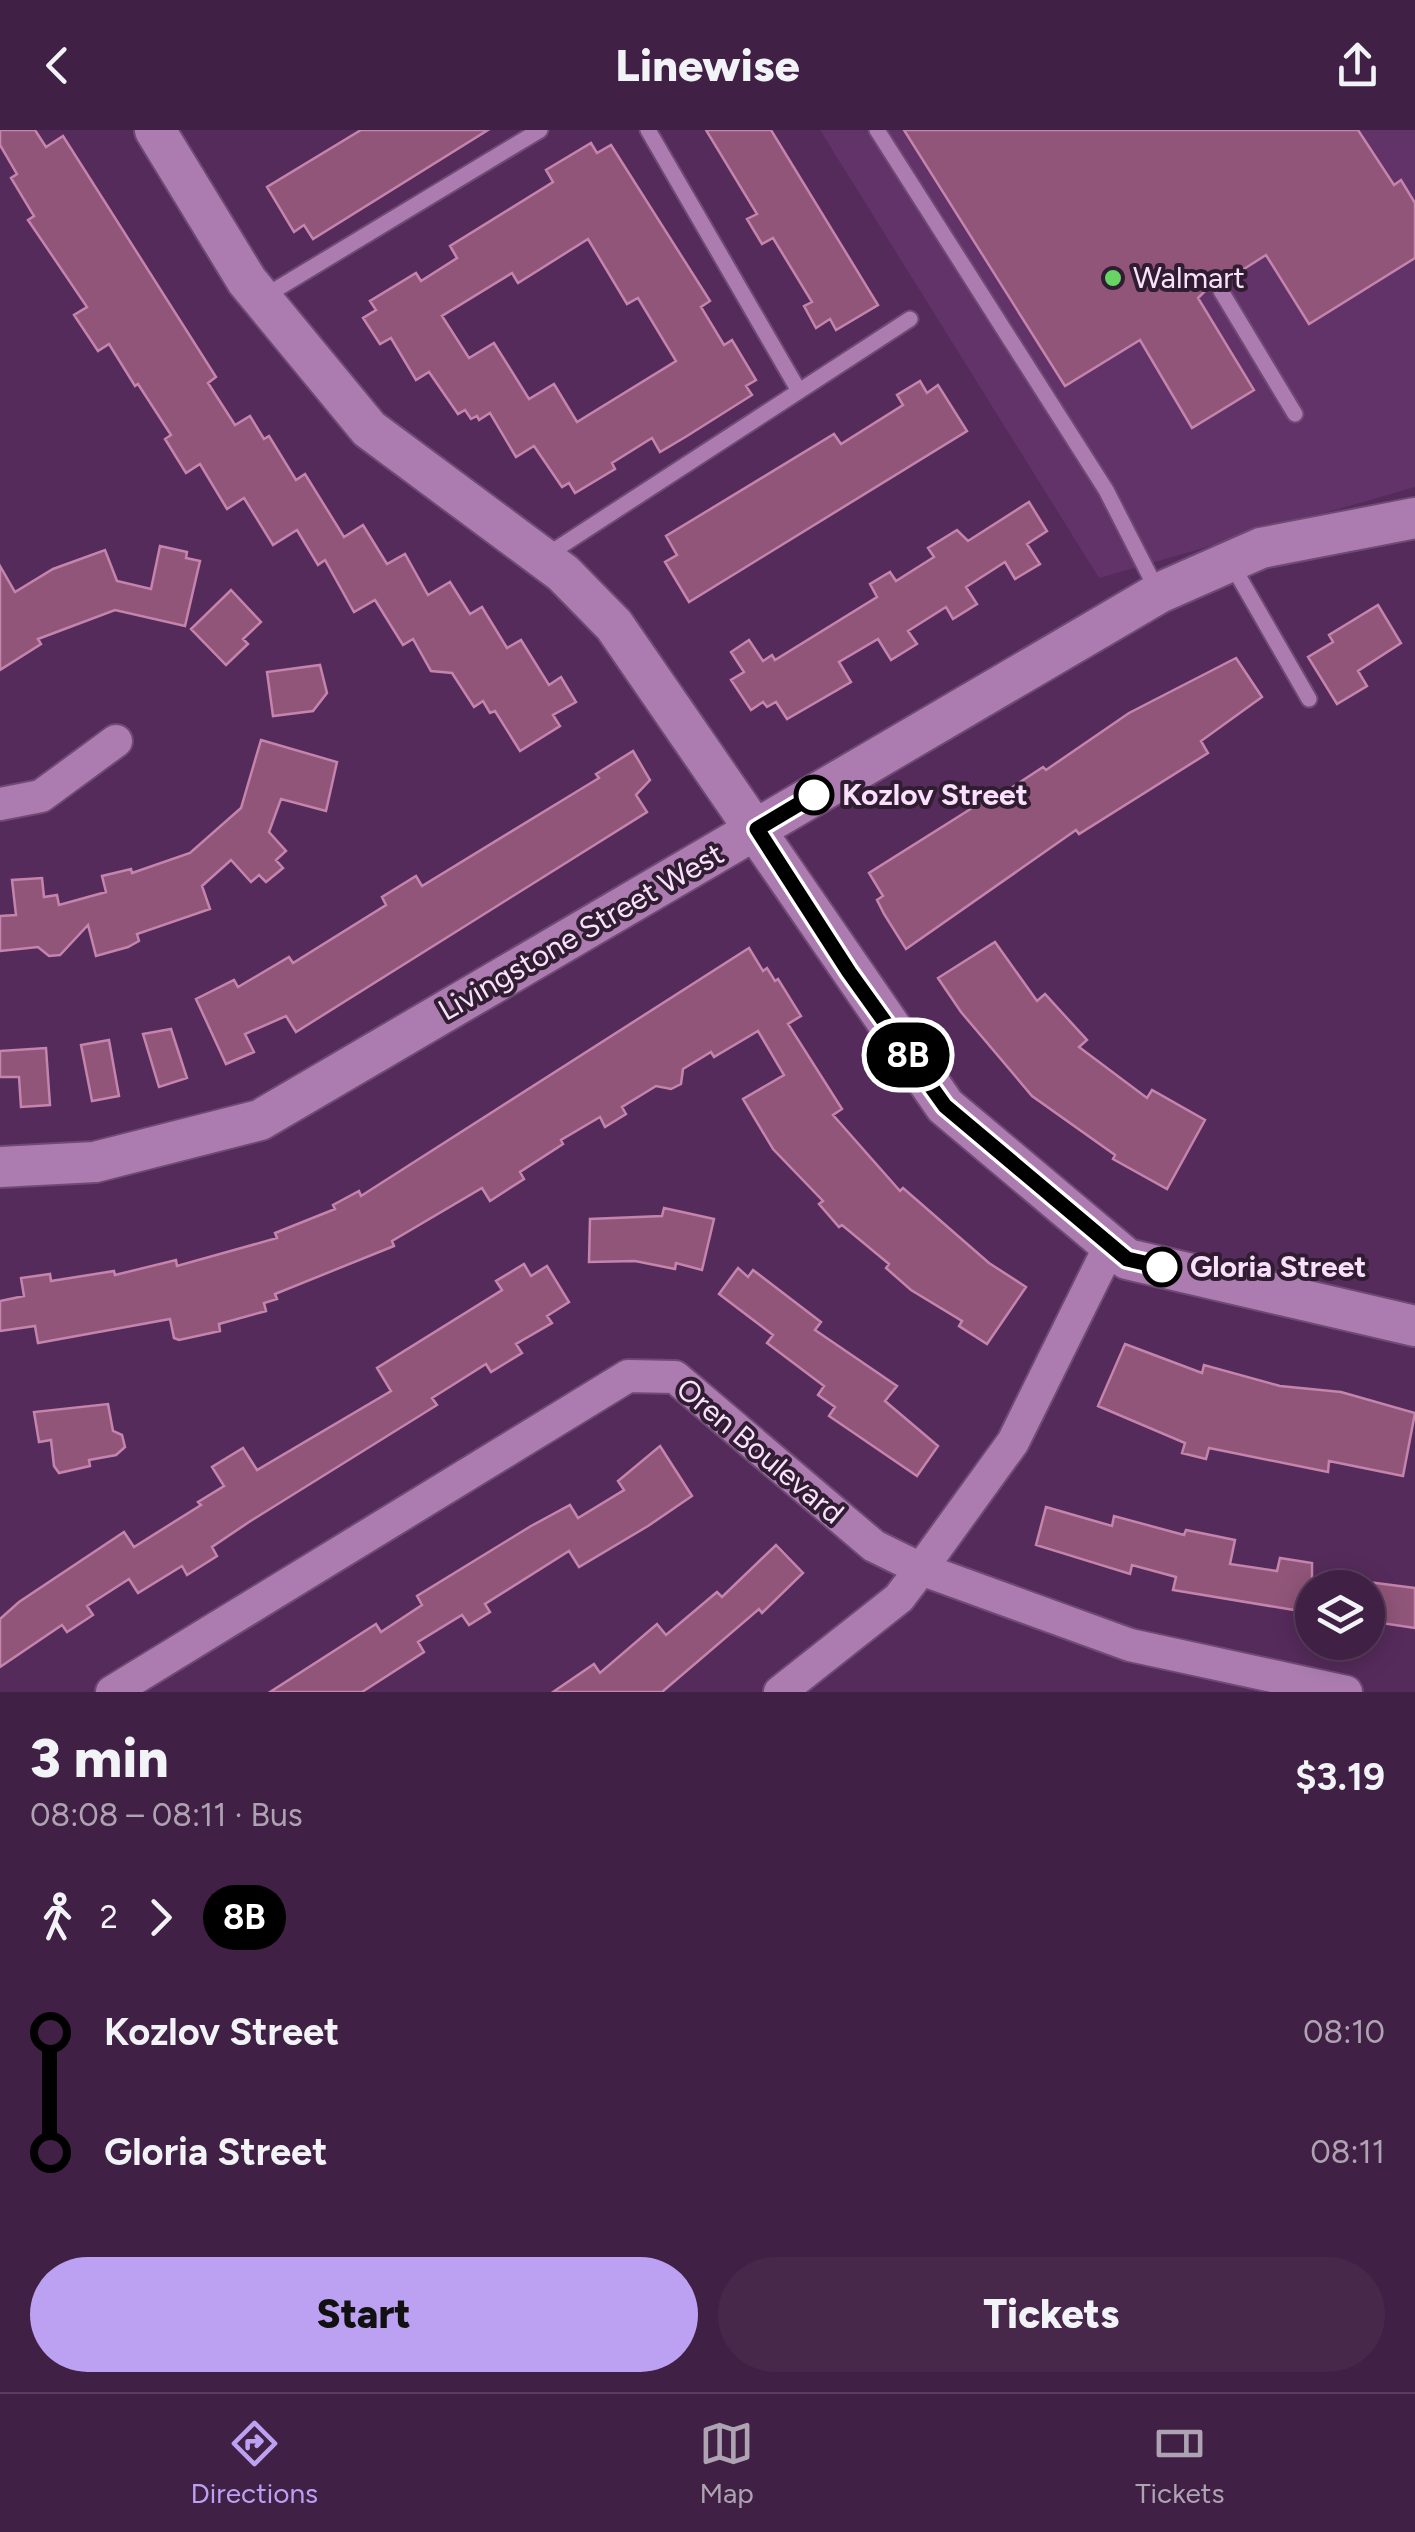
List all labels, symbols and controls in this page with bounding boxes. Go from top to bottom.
icon: back [30,38,85,93]
text: Linewise [615,38,800,92]
icon: share [1330,38,1385,93]
place label: Walmart [1133,259,1245,296]
marker: Walmart [1102,267,1124,289]
marker: Kozlov Street [795,776,833,814]
place label: Kozlov Street [842,776,1028,813]
street label: Livingstone Street West [431,835,730,1028]
line badge: 8B [863,1022,953,1088]
text: 8B [887,1034,929,1076]
marker: Gloria Street [1143,1248,1181,1286]
place label: Gloria Street [1190,1248,1366,1285]
street label: Oren Boulevard [669,1370,852,1531]
map controls [1295,1570,1385,1660]
button: layers [1295,1570,1385,1660]
text: 3 min [30,1725,169,1791]
text: $3.19 [1295,1754,1385,1800]
text: 08:08 – 08:11 · Bus [30,1796,303,1834]
icon: walk [30,1890,85,1945]
icon: forward [133,1890,188,1945]
text: 8B [223,1896,266,1938]
text: 2 [100,1898,118,1936]
text: Kozlov Street [104,2009,339,2055]
text: 08:10 [1303,2013,1385,2051]
text: Gloria Street [104,2129,327,2175]
text: 08:11 [1310,2133,1385,2171]
button: Start [30,2257,698,2372]
button: Tickets [718,2257,1385,2372]
tab: Directions [191,2416,318,2510]
tab: Map [699,2416,754,2510]
tab: Tickets [1135,2416,1224,2510]

